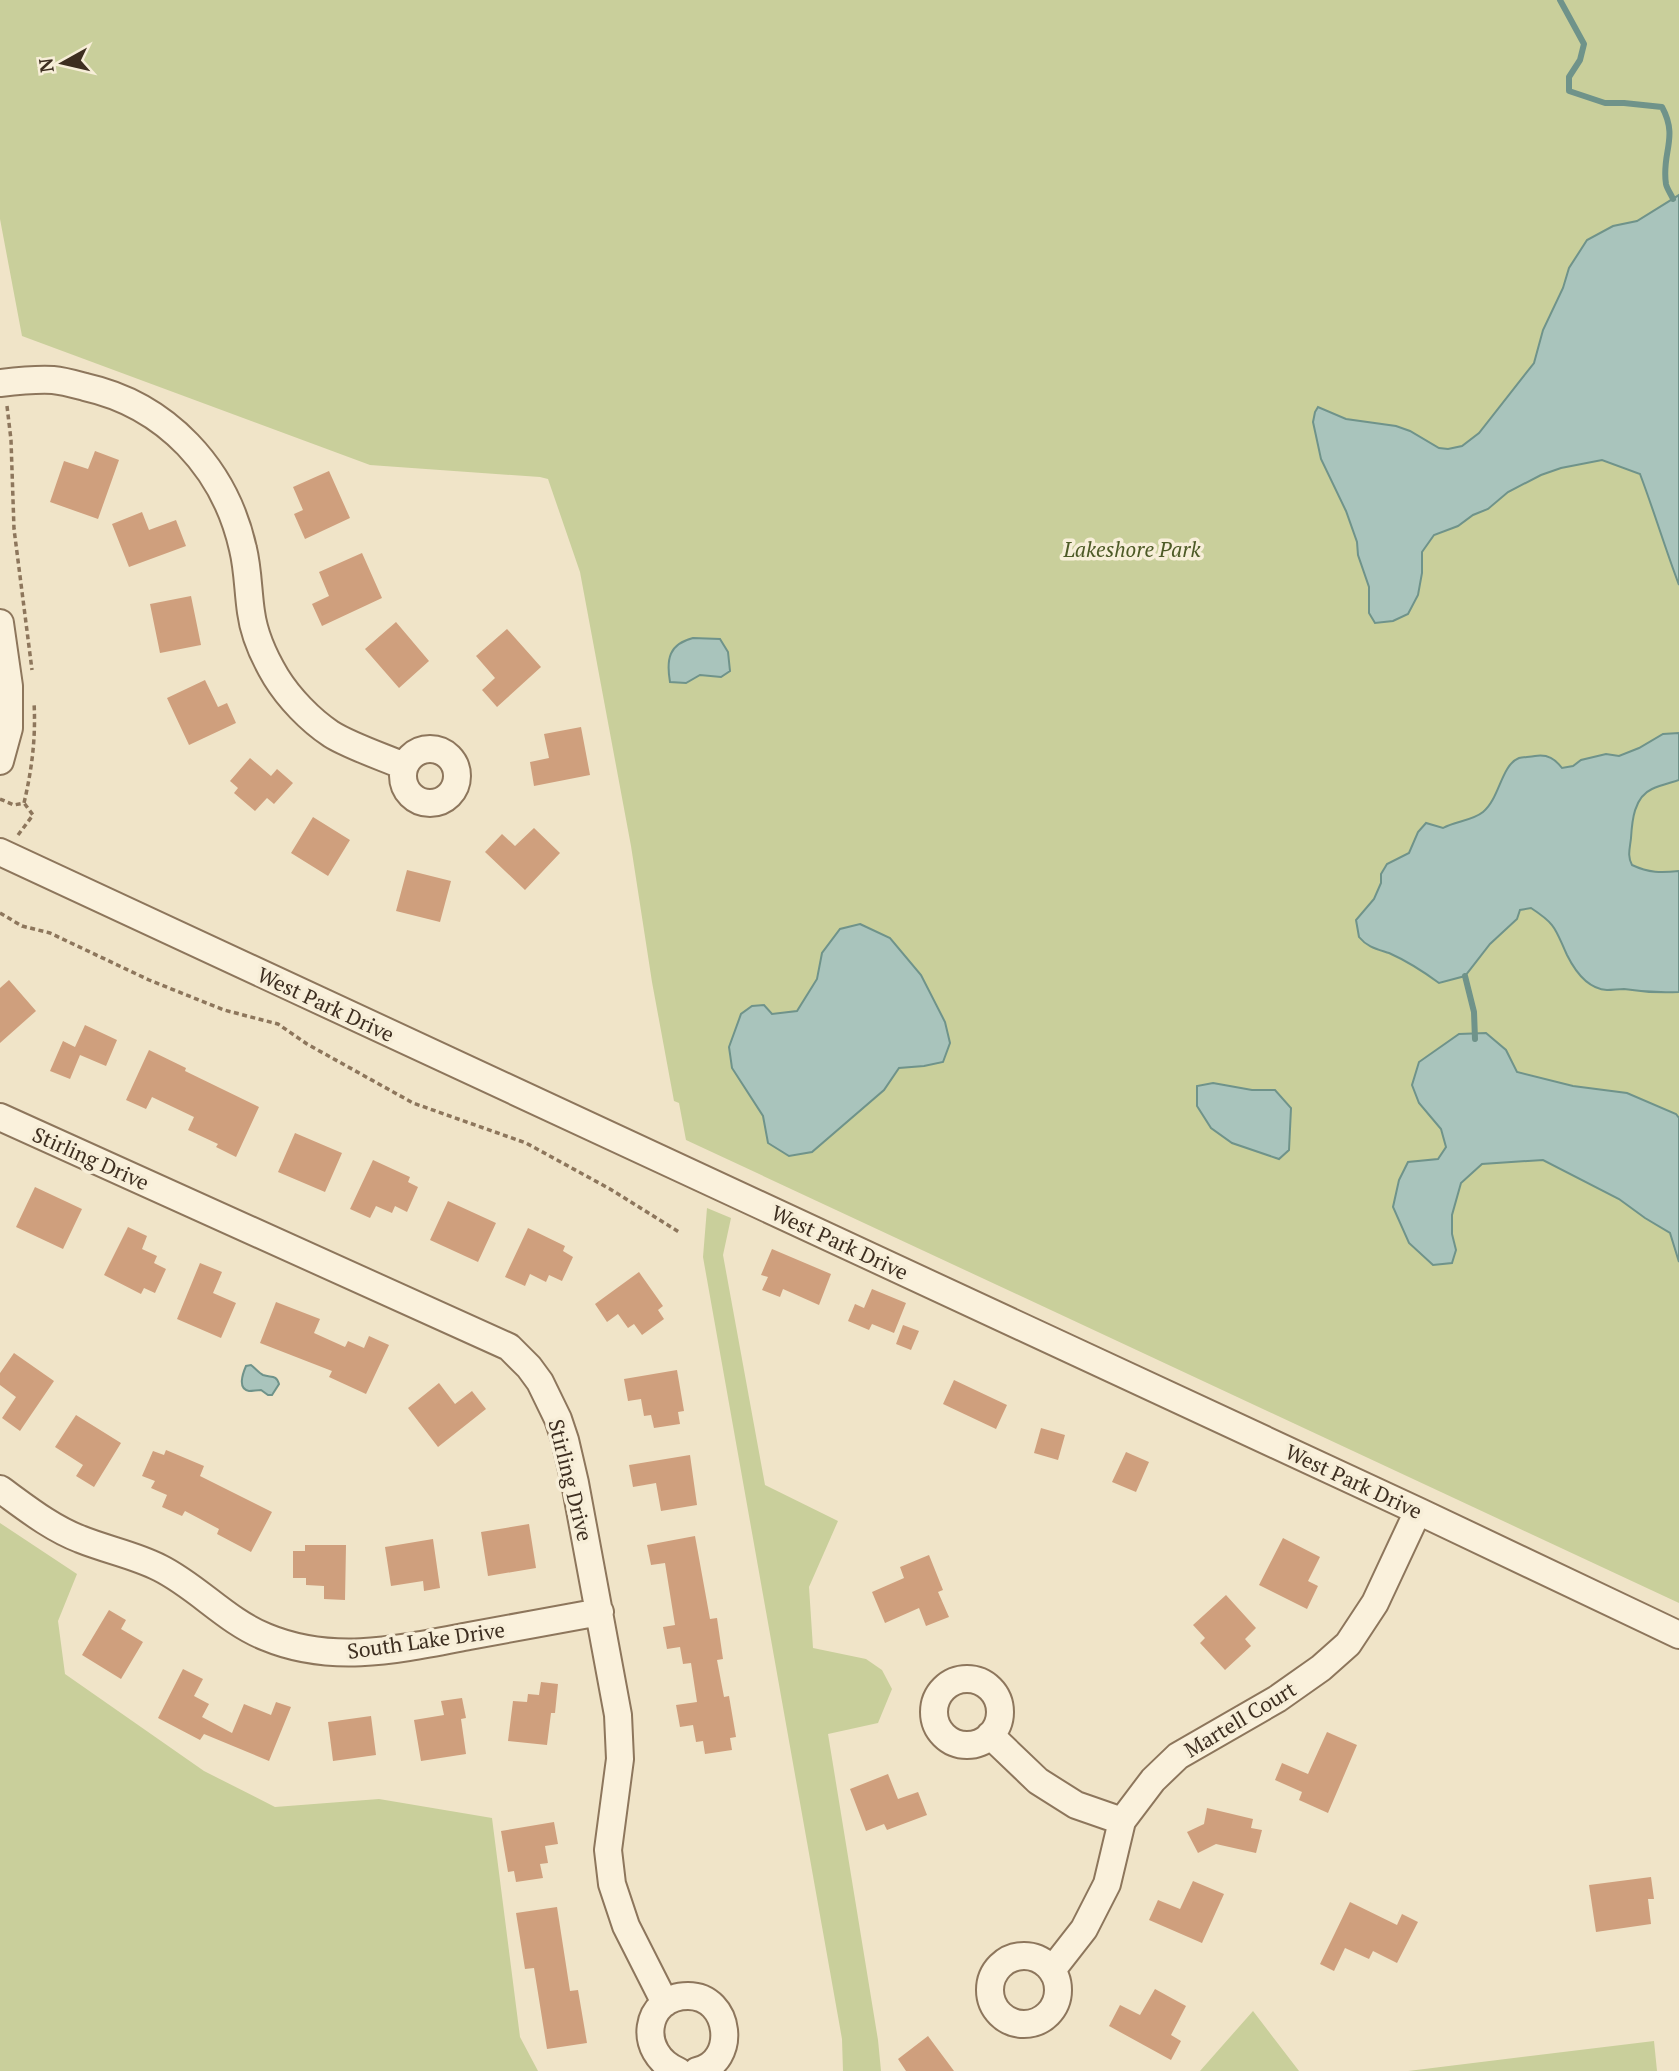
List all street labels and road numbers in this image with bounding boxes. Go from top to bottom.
street label: West Park Drive [253,960,399,1048]
street label: Stirling Drive [28,1120,154,1196]
street label: West Park Drive [767,1198,913,1286]
street label: Stirling Drive [542,1416,600,1544]
street label: West Park Drive [1281,1437,1427,1525]
street label: South Lake Drive [346,1615,506,1665]
street label: Martell Court [1179,1675,1301,1763]

